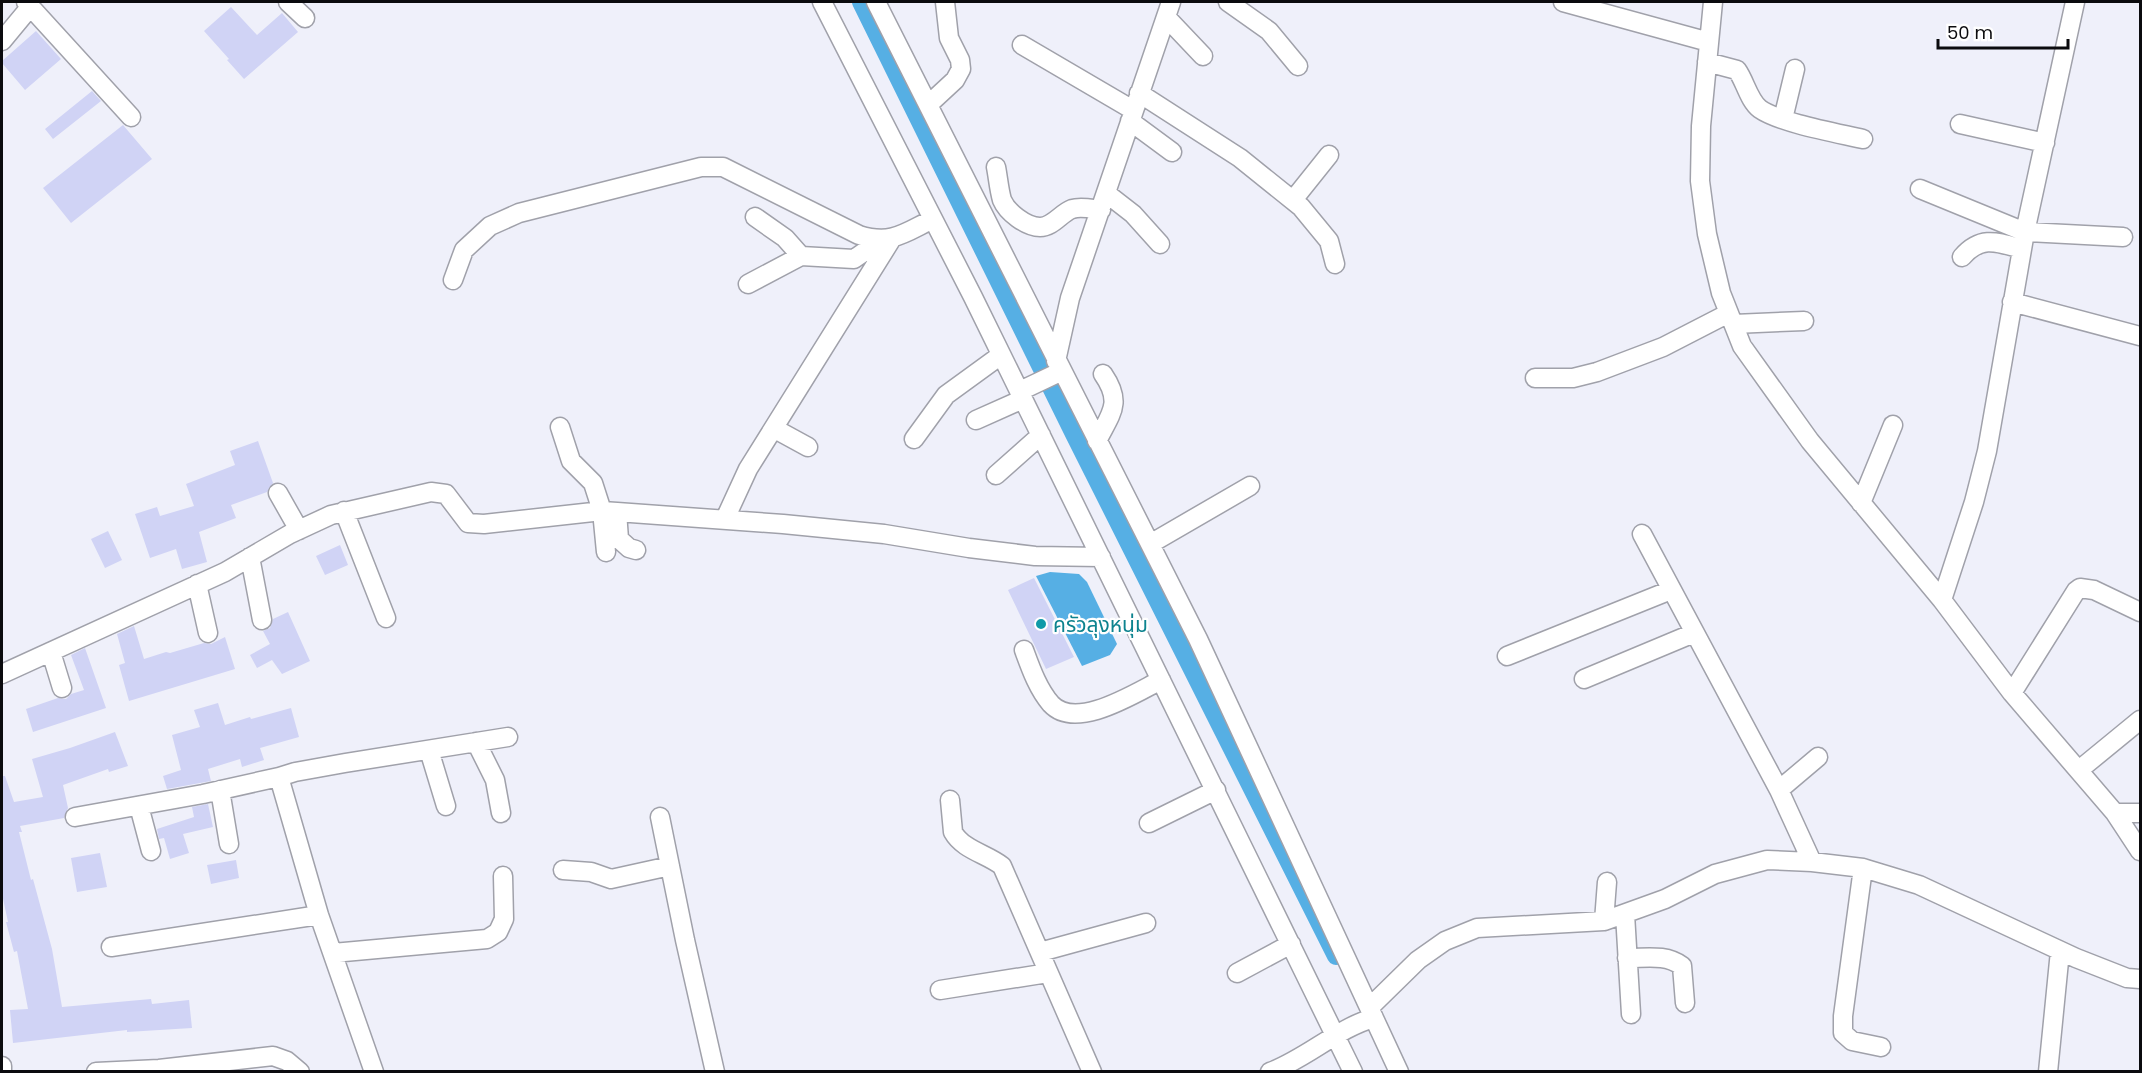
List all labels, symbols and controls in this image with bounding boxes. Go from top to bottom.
scale bar [1938,12,2068,50]
text: 50 m [1947,20,1993,45]
place label: ครัวลุงหนุ่ม [1053,610,1148,639]
marker: ครัวลุงหนุ่ม [1034,617,1048,631]

